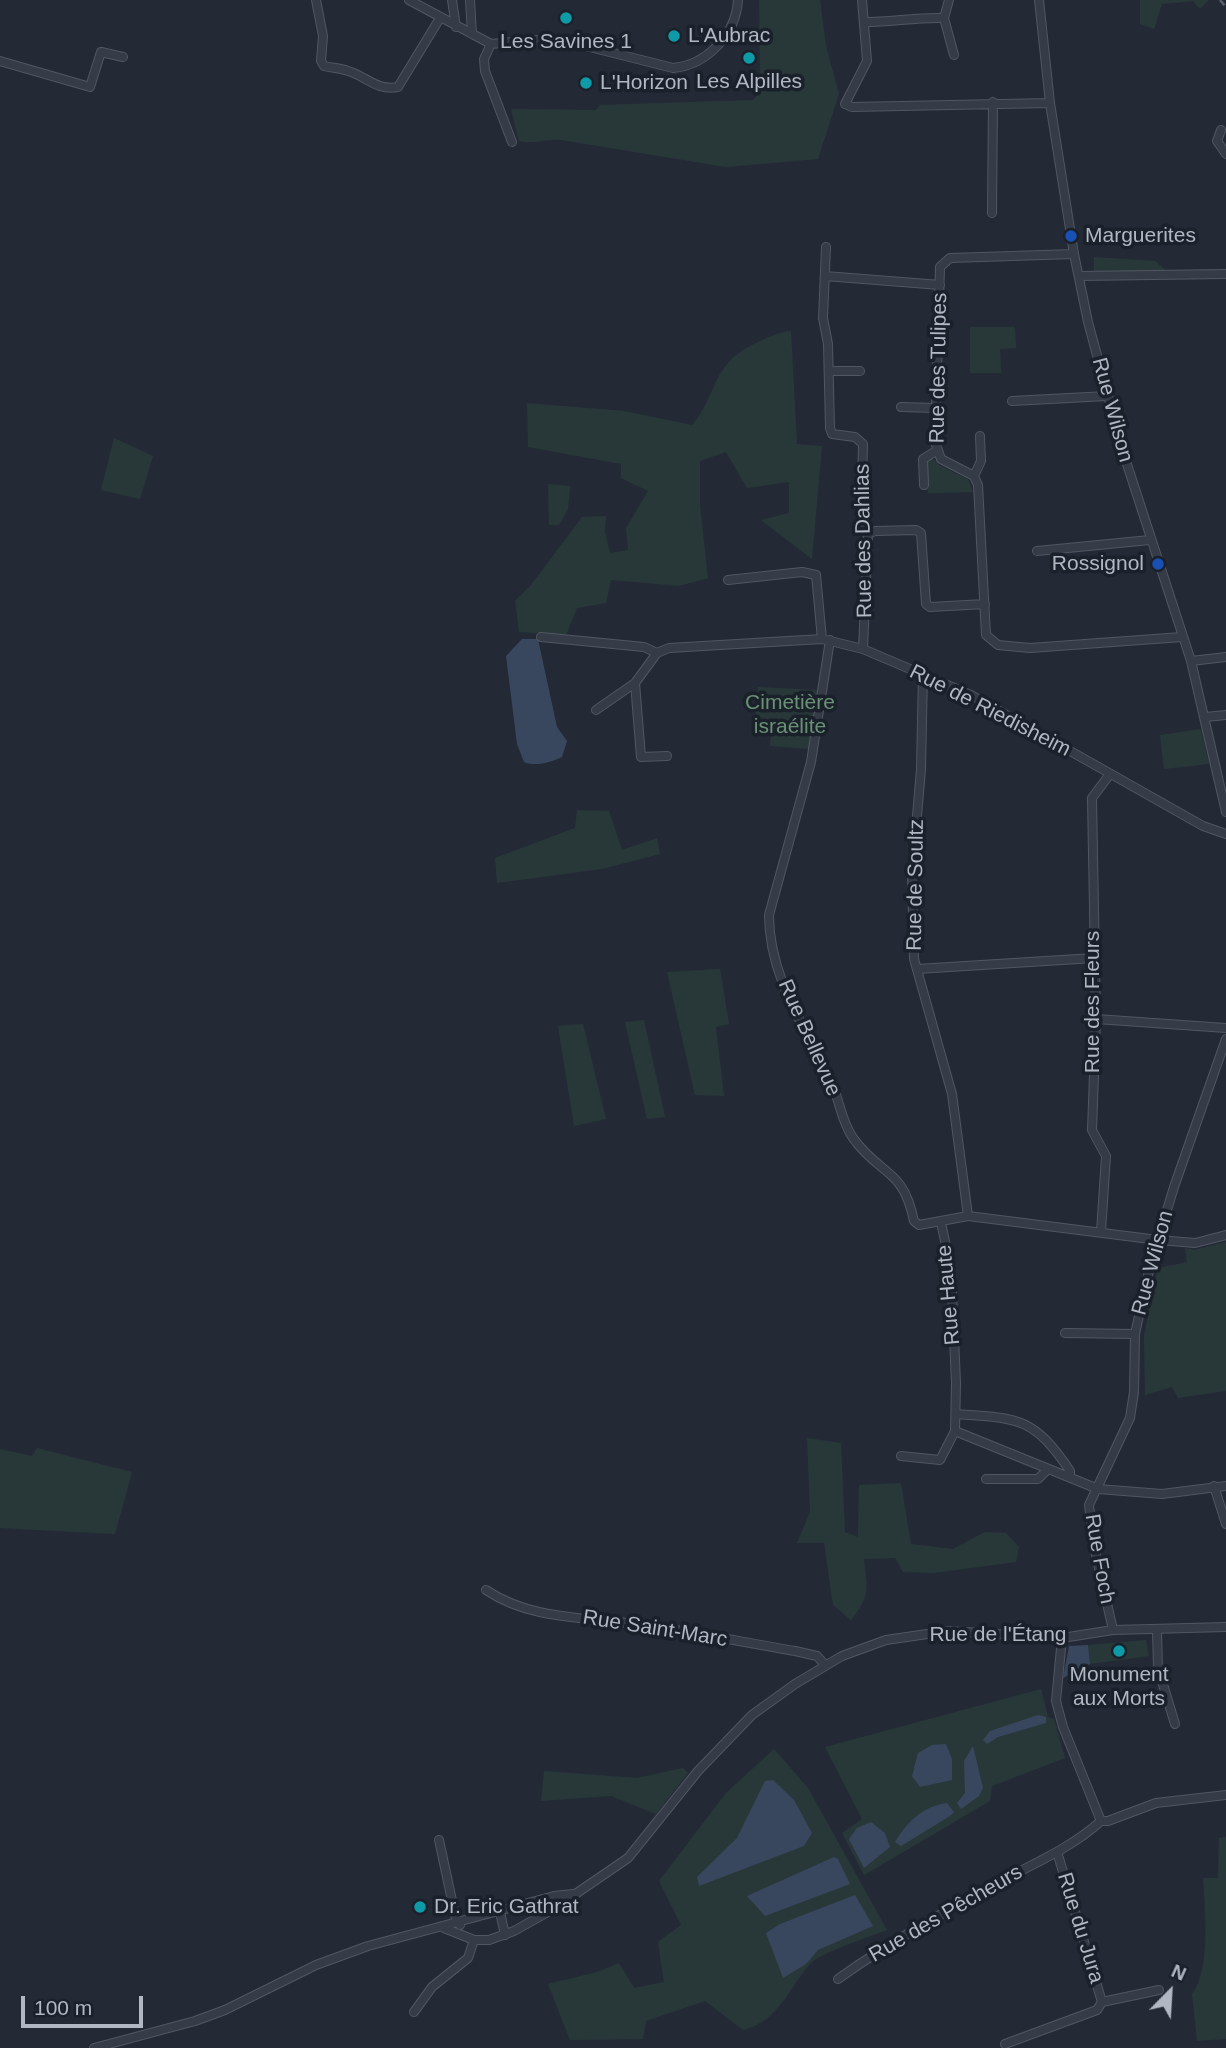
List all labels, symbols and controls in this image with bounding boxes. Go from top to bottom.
marker: Les Savines 1 [558,10,574,26]
place label: L'Aubrac [688,23,770,49]
marker: L'Aubrac [666,28,682,44]
place label: Les Savines 1 [500,29,632,55]
marker: Les Alpilles [741,50,757,66]
place label: Les Alpilles [696,69,802,95]
place label: L'Horizon [600,70,688,96]
marker: L'Horizon [578,75,594,91]
place label: Marguerites [1085,223,1196,249]
marker: Marguerites [1063,228,1079,244]
street label: Rue des Tulipes [925,292,953,444]
street label: Rue Wilson [1086,355,1138,465]
street label: Rue des Dahlias [850,464,878,618]
place label: Rossignol [1052,551,1144,577]
marker: Rossignol [1150,556,1166,572]
street label: Rue de Riedisheim [905,659,1075,763]
park label: Cimetière israélite [745,690,835,740]
street label: Rue de Soultz [902,819,930,951]
street label: Rue des Fleurs [1080,931,1106,1073]
street label: Rue Bellevue [772,976,846,1100]
street label: Rue Wilson [1127,1208,1179,1318]
street label: Rue Haute [932,1244,966,1346]
street label: Rue Foch [1079,1512,1119,1606]
street label: Rue Saint-Marc [581,1605,729,1653]
street label: Rue de l'Étang [929,1622,1067,1648]
marker: Monument aux Morts [1111,1643,1127,1659]
place label: Monument aux Morts [1069,1662,1169,1712]
street label: Rue des Pêcheurs [865,1860,1027,1968]
street label: Rue du Jura [1051,1870,1109,1986]
place label: Dr. Eric Gathrat [434,1894,579,1920]
marker: Dr. Eric Gathrat [412,1899,428,1915]
north arrow [1135,1957,1205,2027]
text: N [1168,1960,1189,1985]
scale bar [24,1982,147,2026]
text: 100 m [34,1996,92,2019]

